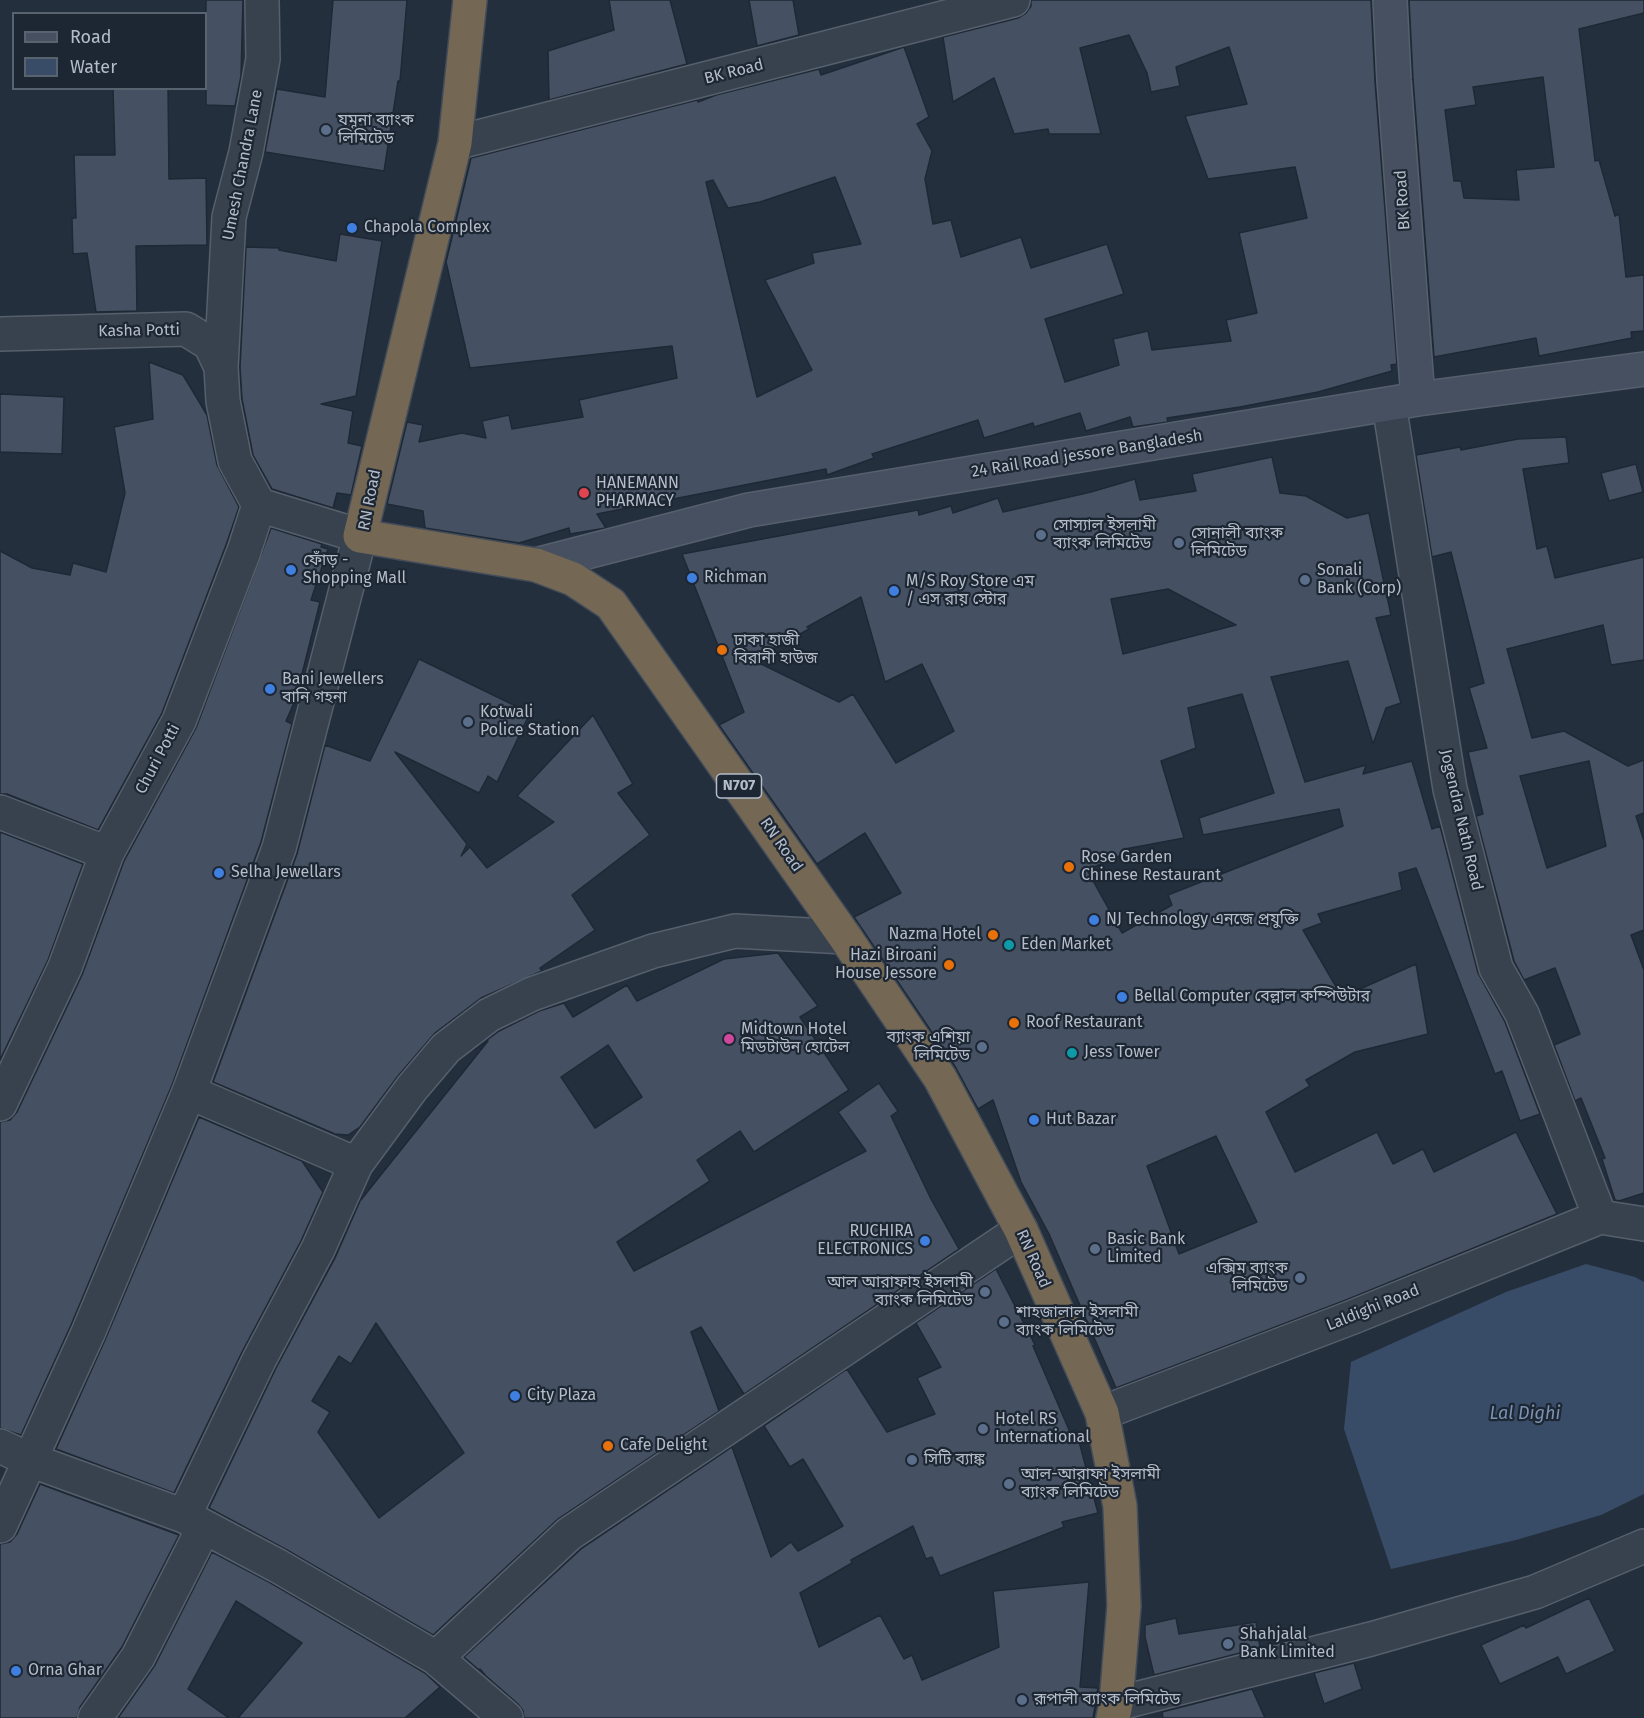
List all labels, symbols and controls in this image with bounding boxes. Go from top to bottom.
legend [12,12,207,90]
text: Road [70,26,112,48]
street label: BK Road [702,55,766,89]
text: Water [70,56,117,78]
street label: Umesh Chandra Lane [219,88,267,242]
place label: যমুনা ব্যাংক লিমিটেড [338,111,414,149]
marker: যমুনা ব্যাংক লিমিটেড [319,123,333,137]
street label: BK Road [1391,169,1415,231]
place label: Chapola Complex [364,218,489,238]
marker: Chapola Complex [345,221,359,235]
street label: Kasha Potti [98,321,180,341]
street label: 24 Rail Road jessore Bangladesh [970,426,1204,482]
street label: RN Road [355,468,385,532]
place label: HANEMANN PHARMACY [596,474,679,512]
marker: HANEMANN PHARMACY [577,486,591,500]
place label: সোস্যাল ইসলামী ব্যাংক লিমিটেড [1053,516,1156,554]
place label: সোনালী ব্যাংক লিমিটেড [1191,524,1283,562]
marker: সোস্যাল ইসলামী ব্যাংক লিমিটেড [1034,528,1048,542]
marker: সোনালী ব্যাংক লিমিটেড [1172,536,1186,550]
place label: ফোঁড় - Shopping Mall [303,551,406,589]
place label: Sonali Bank (Corp) [1317,561,1401,599]
marker: ফোঁড় - Shopping Mall [284,563,298,577]
place label: Richman [704,568,767,588]
marker: Richman [685,571,699,585]
place label: M/S Roy Store এম / এস রায় স্টোর [906,572,1034,610]
marker: Sonali Bank (Corp) [1298,573,1312,587]
marker: M/S Roy Store এম / এস রায় স্টোর [887,584,901,598]
place label: ঢাকা হাজী বিরানী হাউজ [734,631,818,669]
marker: ঢাকা হাজী বিরানী হাউজ [715,643,729,657]
place label: Bani Jewellers বানি গহনা [282,670,384,708]
marker: Bani Jewellers বানি গহনা [263,682,277,696]
place label: Kotwali Police Station [480,703,580,741]
marker: Kotwali Police Station [461,715,475,729]
street label: Churi Potti [132,721,184,797]
street label: Jogendra Nath Road [1435,747,1487,893]
road number: N707 [716,774,762,798]
street label: RN Road [755,814,807,876]
place label: Rose Garden Chinese Restaurant [1081,848,1221,886]
marker: Rose Garden Chinese Restaurant [1062,860,1076,874]
place label: Selha Jewellars [231,863,341,883]
marker: Selha Jewellars [212,866,226,880]
place label: NJ Technology এনজে প্রযুক্তি [1106,910,1298,930]
marker: NJ Technology এনজে প্রযুক্তি [1087,913,1101,927]
place label: Nazma Hotel [889,925,981,945]
marker: Nazma Hotel [986,928,1000,942]
place label: Eden Market [1021,935,1111,955]
marker: Eden Market [1002,938,1016,952]
place label: Hazi Biroani House Jessore [835,946,937,984]
marker: Hazi Biroani House Jessore [942,958,956,972]
place label: Bellal Computer বেল্লাল কম্পিউটার [1134,987,1370,1007]
marker: Bellal Computer বেল্লাল কম্পিউটার [1115,990,1129,1004]
place label: Roof Restaurant [1026,1013,1143,1033]
marker: Roof Restaurant [1007,1016,1021,1030]
place label: Midtown Hotel মিডটাউন হোটেল [741,1020,850,1058]
place label: ব্যাংক এশিয়া লিমিটেড [887,1028,970,1066]
marker: Midtown Hotel মিডটাউন হোটেল [722,1032,736,1046]
marker: ব্যাংক এশিয়া লিমিটেড [975,1040,989,1054]
place label: Jess Tower [1084,1043,1160,1063]
marker: Jess Tower [1065,1046,1079,1060]
place label: Hut Bazar [1046,1110,1116,1130]
marker: Hut Bazar [1027,1113,1041,1127]
place label: RUCHIRA ELECTRONICS [817,1222,913,1260]
street label: RN Road [1012,1227,1054,1291]
place label: Basic Bank Limited [1107,1230,1185,1268]
marker: RUCHIRA ELECTRONICS [918,1234,932,1248]
marker: Basic Bank Limited [1088,1242,1102,1256]
place label: এক্সিম ব্যাংক লিমিটেড [1206,1259,1288,1297]
marker: এক্সিম ব্যাংক লিমিটেড [1293,1271,1307,1285]
place label: আল আরাফাহ ইসলামী ব্যাংক লিমিটেড [827,1273,973,1311]
street label: Laldighi Road [1324,1281,1422,1335]
marker: আল আরাফাহ ইসলামী ব্যাংক লিমিটেড [978,1285,992,1299]
place label: শাহজালাল ইসলামী ব্যাংক লিমিটেড [1016,1303,1138,1341]
marker: শাহজালাল ইসলামী ব্যাংক লিমিটেড [997,1315,1011,1329]
place label: City Plaza [527,1386,596,1406]
marker: City Plaza [508,1389,522,1403]
water label: Lal Dighi [1490,1403,1560,1425]
place label: Hotel RS International [995,1410,1090,1448]
marker: Hotel RS International [976,1422,990,1436]
place label: Cafe Delight [620,1436,707,1456]
marker: Cafe Delight [601,1439,615,1453]
place label: সিটি ব্যাঙ্ক [924,1450,985,1470]
marker: সিটি ব্যাঙ্ক [905,1453,919,1467]
place label: আল-আরাফা ইসলামী ব্যাংক লিমিটেড [1021,1465,1160,1503]
marker: আল-আরাফা ইসলামী ব্যাংক লিমিটেড [1002,1477,1016,1491]
place label: Shahjalal Bank Limited [1240,1625,1335,1663]
marker: Shahjalal Bank Limited [1221,1637,1235,1651]
place label: Orna Ghar [28,1661,102,1681]
marker: Orna Ghar [9,1664,23,1678]
place label: রূপালী ব্যাংক লিমিটেড [1034,1690,1180,1710]
marker: রূপালী ব্যাংক লিমিটেড [1015,1693,1029,1707]

